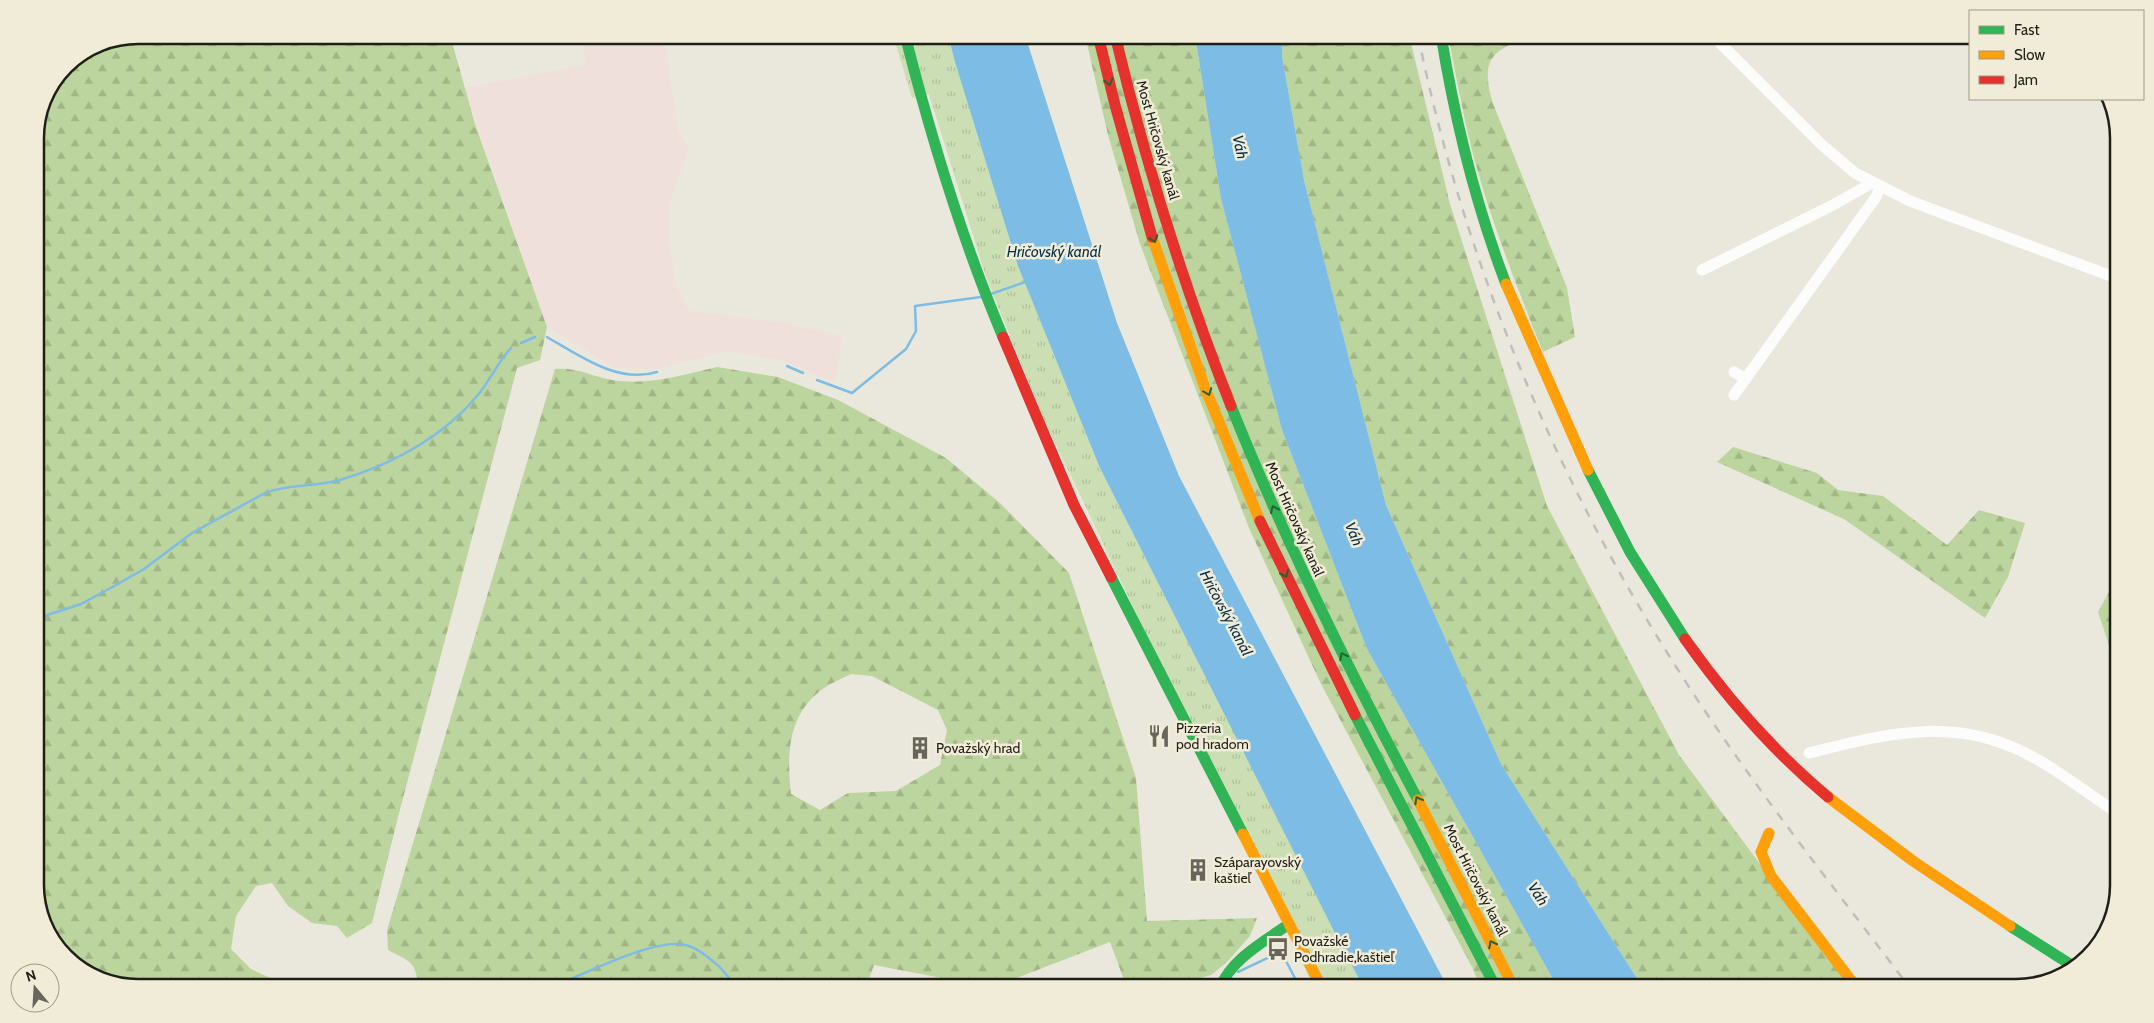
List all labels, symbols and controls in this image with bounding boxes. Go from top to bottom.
legend [1969,10,2144,100]
text: Fast [2014,21,2039,39]
text: Slow [2014,46,2045,64]
text: Jam [2013,71,2038,89]
one-way arrow [1103,78,1114,87]
street label: Most Hričovský kanál [1132,78,1184,203]
water label: Váh [1229,133,1251,161]
one-way arrow [1148,234,1158,242]
water label: Hričovský kanál [1007,243,1102,261]
one-way arrow [1202,387,1212,396]
street label: Most Hričovský kanál [1262,459,1329,580]
one-way arrow [1269,505,1280,514]
water label: Váh [1341,520,1367,548]
water label: Hričovský kanál [1196,567,1256,659]
one-way arrow [1278,569,1289,578]
one-way arrow [1339,652,1349,661]
place label: Pizzeria pod hradom [1176,719,1249,753]
restaurant icon: Pizzeria pod hradom [1146,723,1172,749]
building icon: Považský hrad [907,735,933,761]
place label: Považský hrad [936,739,1020,757]
one-way arrow [1414,796,1424,805]
street label: Most Hričovský kanál [1440,821,1512,940]
place label: Száparayovský kaštieľ [1214,853,1301,887]
building icon: Száparayovský kaštieľ [1185,857,1211,883]
water label: Váh [1524,879,1552,909]
place label: Považské Podhradie,kaštieľ [1294,932,1395,966]
bus stop icon: Považské Podhradie,kaštieľ [1265,936,1291,962]
one-way arrow [1488,940,1498,949]
north arrow [10,963,60,1013]
text: N [23,966,38,986]

